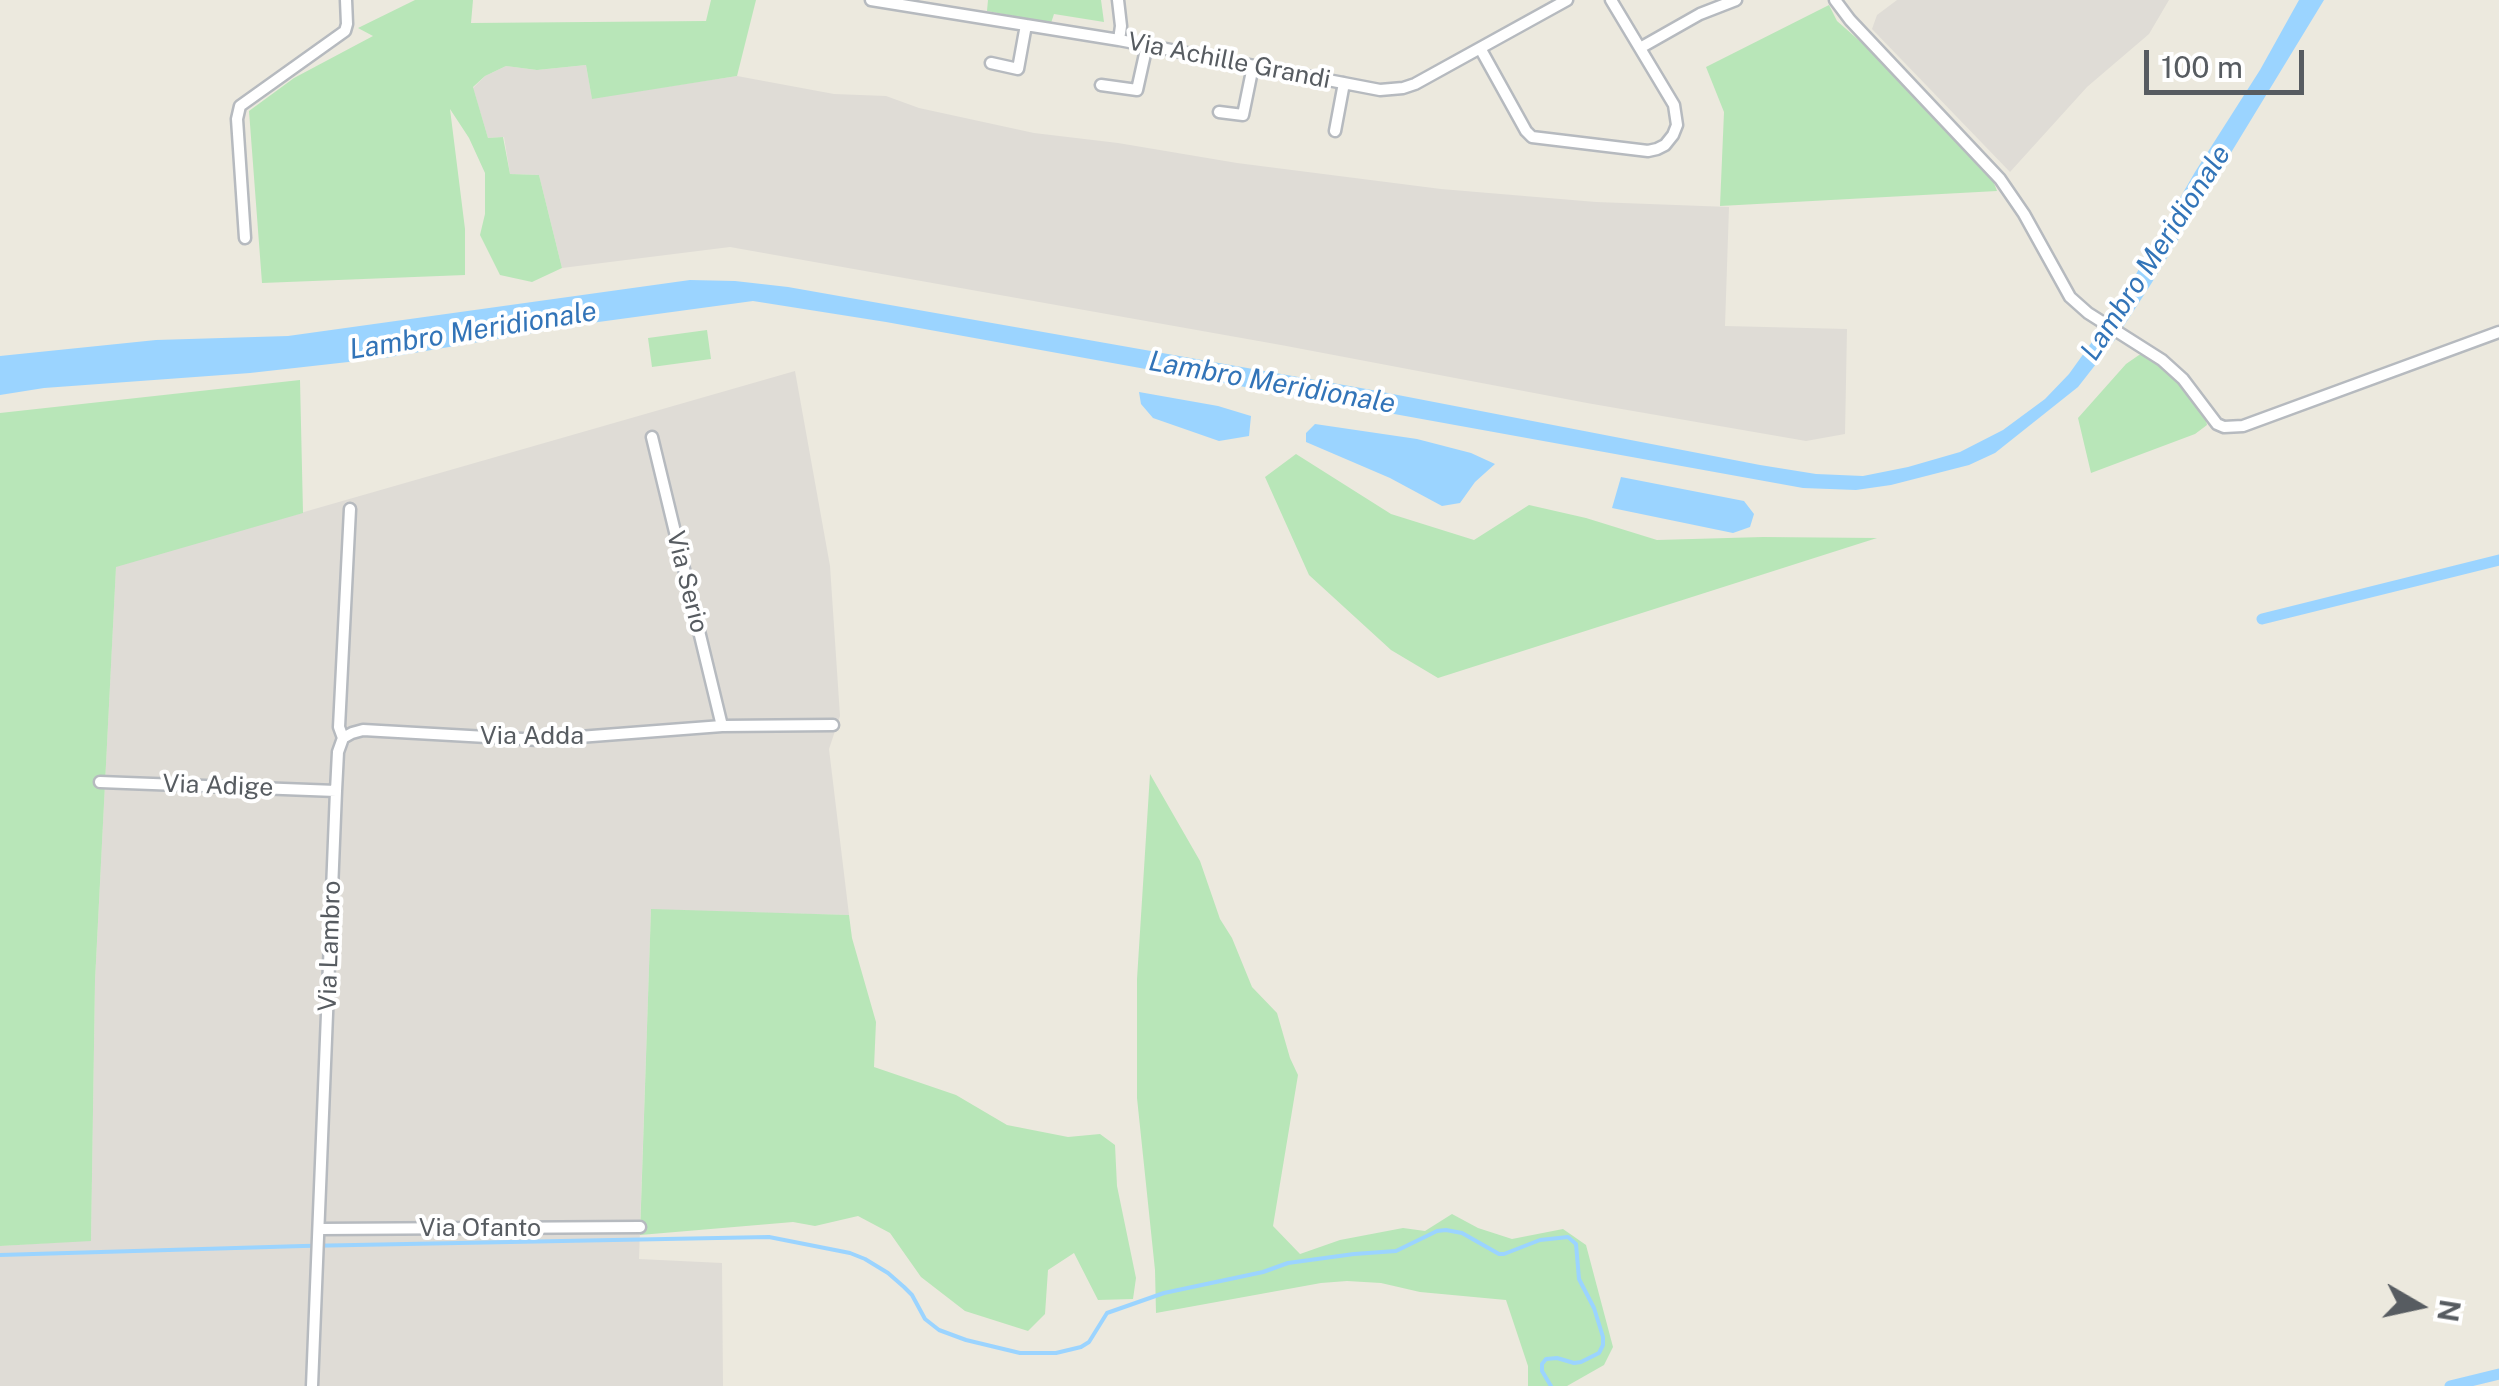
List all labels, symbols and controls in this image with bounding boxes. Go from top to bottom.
street label: Via Achille Grandi [1125,27,1333,95]
scale bar [2149,30,2309,92]
text: 100 m [2161,49,2243,85]
water label: Lambro Meridionale [2074,139,2238,367]
water label: Lambro Meridionale [347,295,599,367]
water label: Lambro Meridionale [1146,345,1398,421]
street label: Via Serio [660,528,714,636]
street label: Via Adda [480,721,584,751]
street label: Via Adige [162,769,274,803]
street label: Via Lambro [313,880,347,1012]
street label: Via Ofanto [419,1213,541,1243]
north arrow [2369,1256,2469,1356]
text: N [2431,1297,2467,1324]

